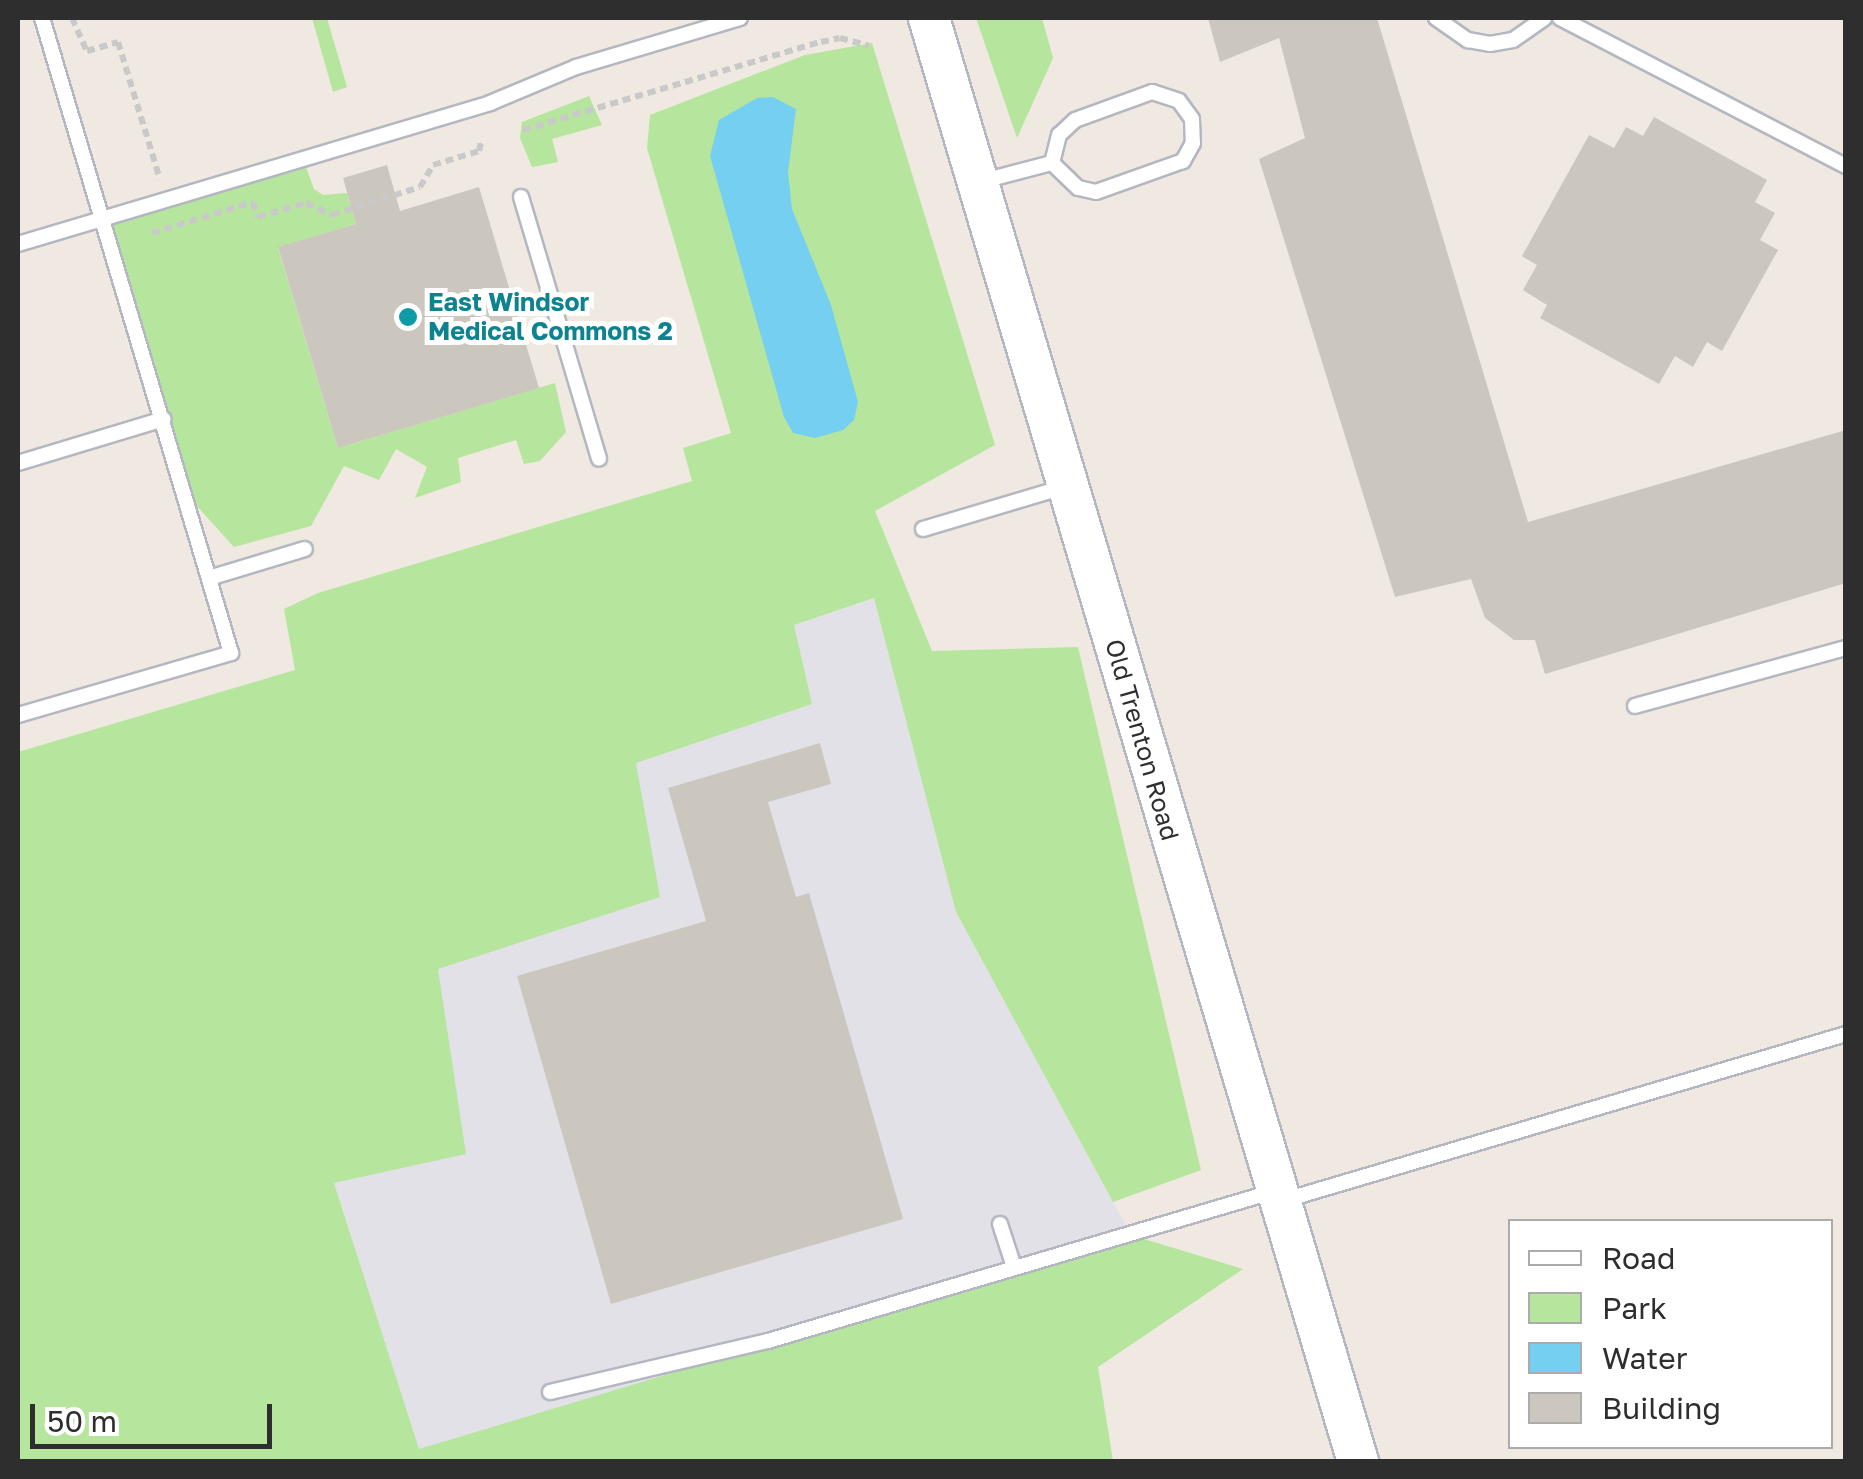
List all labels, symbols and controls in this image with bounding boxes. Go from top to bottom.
place label: East Windsor Medical Commons 2 [428,288,673,347]
marker: East Windsor Medical Commons 2 [397,306,419,328]
street label: Old Trenton Road [1099,636,1185,844]
legend [1508,1219,1833,1449]
text: Road [1602,1240,1676,1276]
text: Park [1602,1290,1667,1326]
text: Water [1602,1340,1687,1376]
scale bar [35,1384,278,1446]
text: Building [1602,1390,1721,1426]
text: 50 m [47,1403,117,1439]

